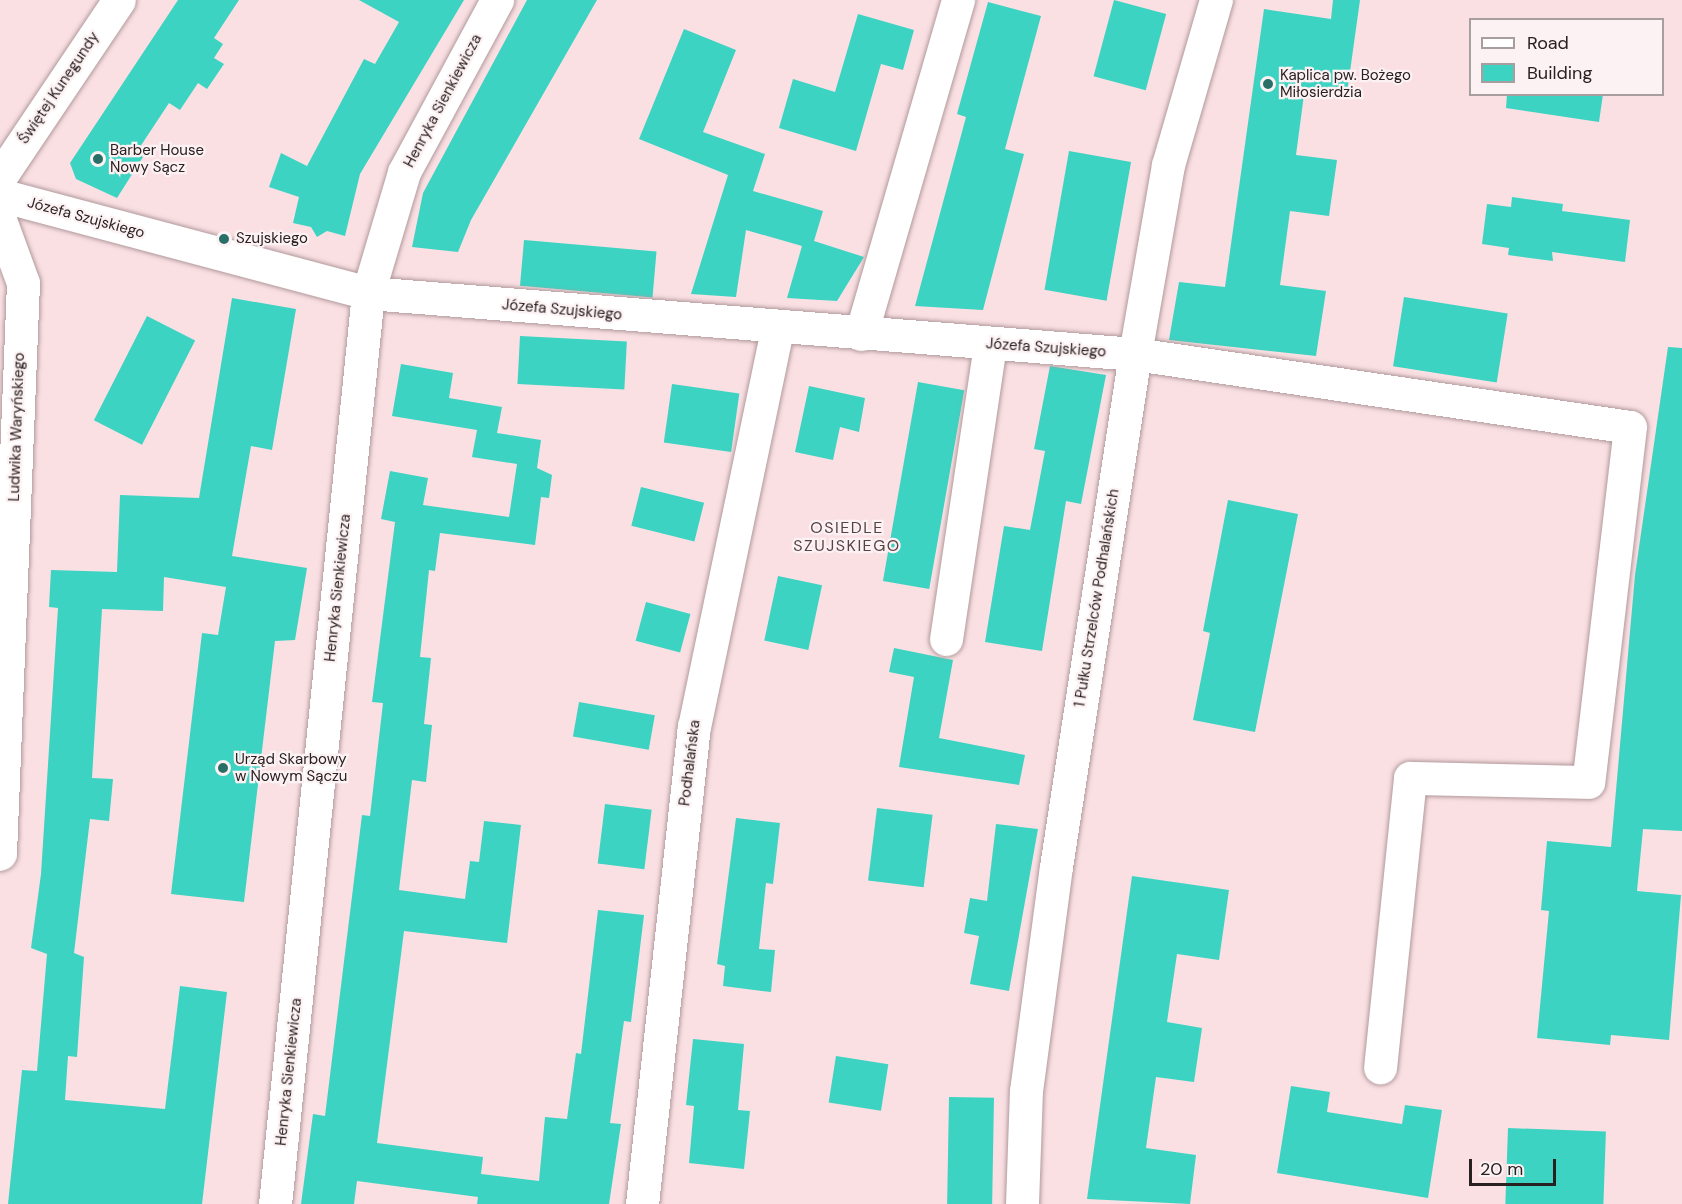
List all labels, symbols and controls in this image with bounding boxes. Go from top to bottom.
legend [1469,18,1664,96]
street label: Świętej Kunegundy [15,29,103,147]
street label: Henryka Sienkiewicza [400,31,486,171]
text: Road [1527,31,1569,55]
text: Building [1527,61,1592,85]
place label: Kaplica pw. Bożego Miłosierdzia [1280,66,1411,101]
marker: Kaplica pw. Bożego Miłosierdzia [1261,77,1275,91]
place label: Barber House Nowy Sącz [110,141,204,176]
marker: Barber House Nowy Sącz [91,152,105,166]
street label: Józefa Szujskiego [25,194,147,242]
place label: Szujskiego [236,230,308,248]
marker: Szujskiego [217,232,231,246]
street label: Józefa Szujskiego [501,296,623,324]
street label: Józefa Szujskiego [985,335,1107,361]
street label: Ludwika Waryńskiego [5,352,29,502]
street label: 1 Pułku Strzelców Podhalańskich [1071,488,1123,708]
street label: Henryka Sienkiewicza [321,513,355,663]
district label: OSIEDLE SZUJSKIEGO [793,518,901,556]
street label: Podhalańska [676,719,704,807]
place label: Urząd Skarbowy w Nowym Sączu [235,750,347,785]
marker: Urząd Skarbowy w Nowym Sączu [216,761,230,775]
street label: Henryka Sienkiewicza [272,997,306,1147]
scale bar [1472,1147,1559,1185]
text: 20 m [1480,1157,1523,1181]

